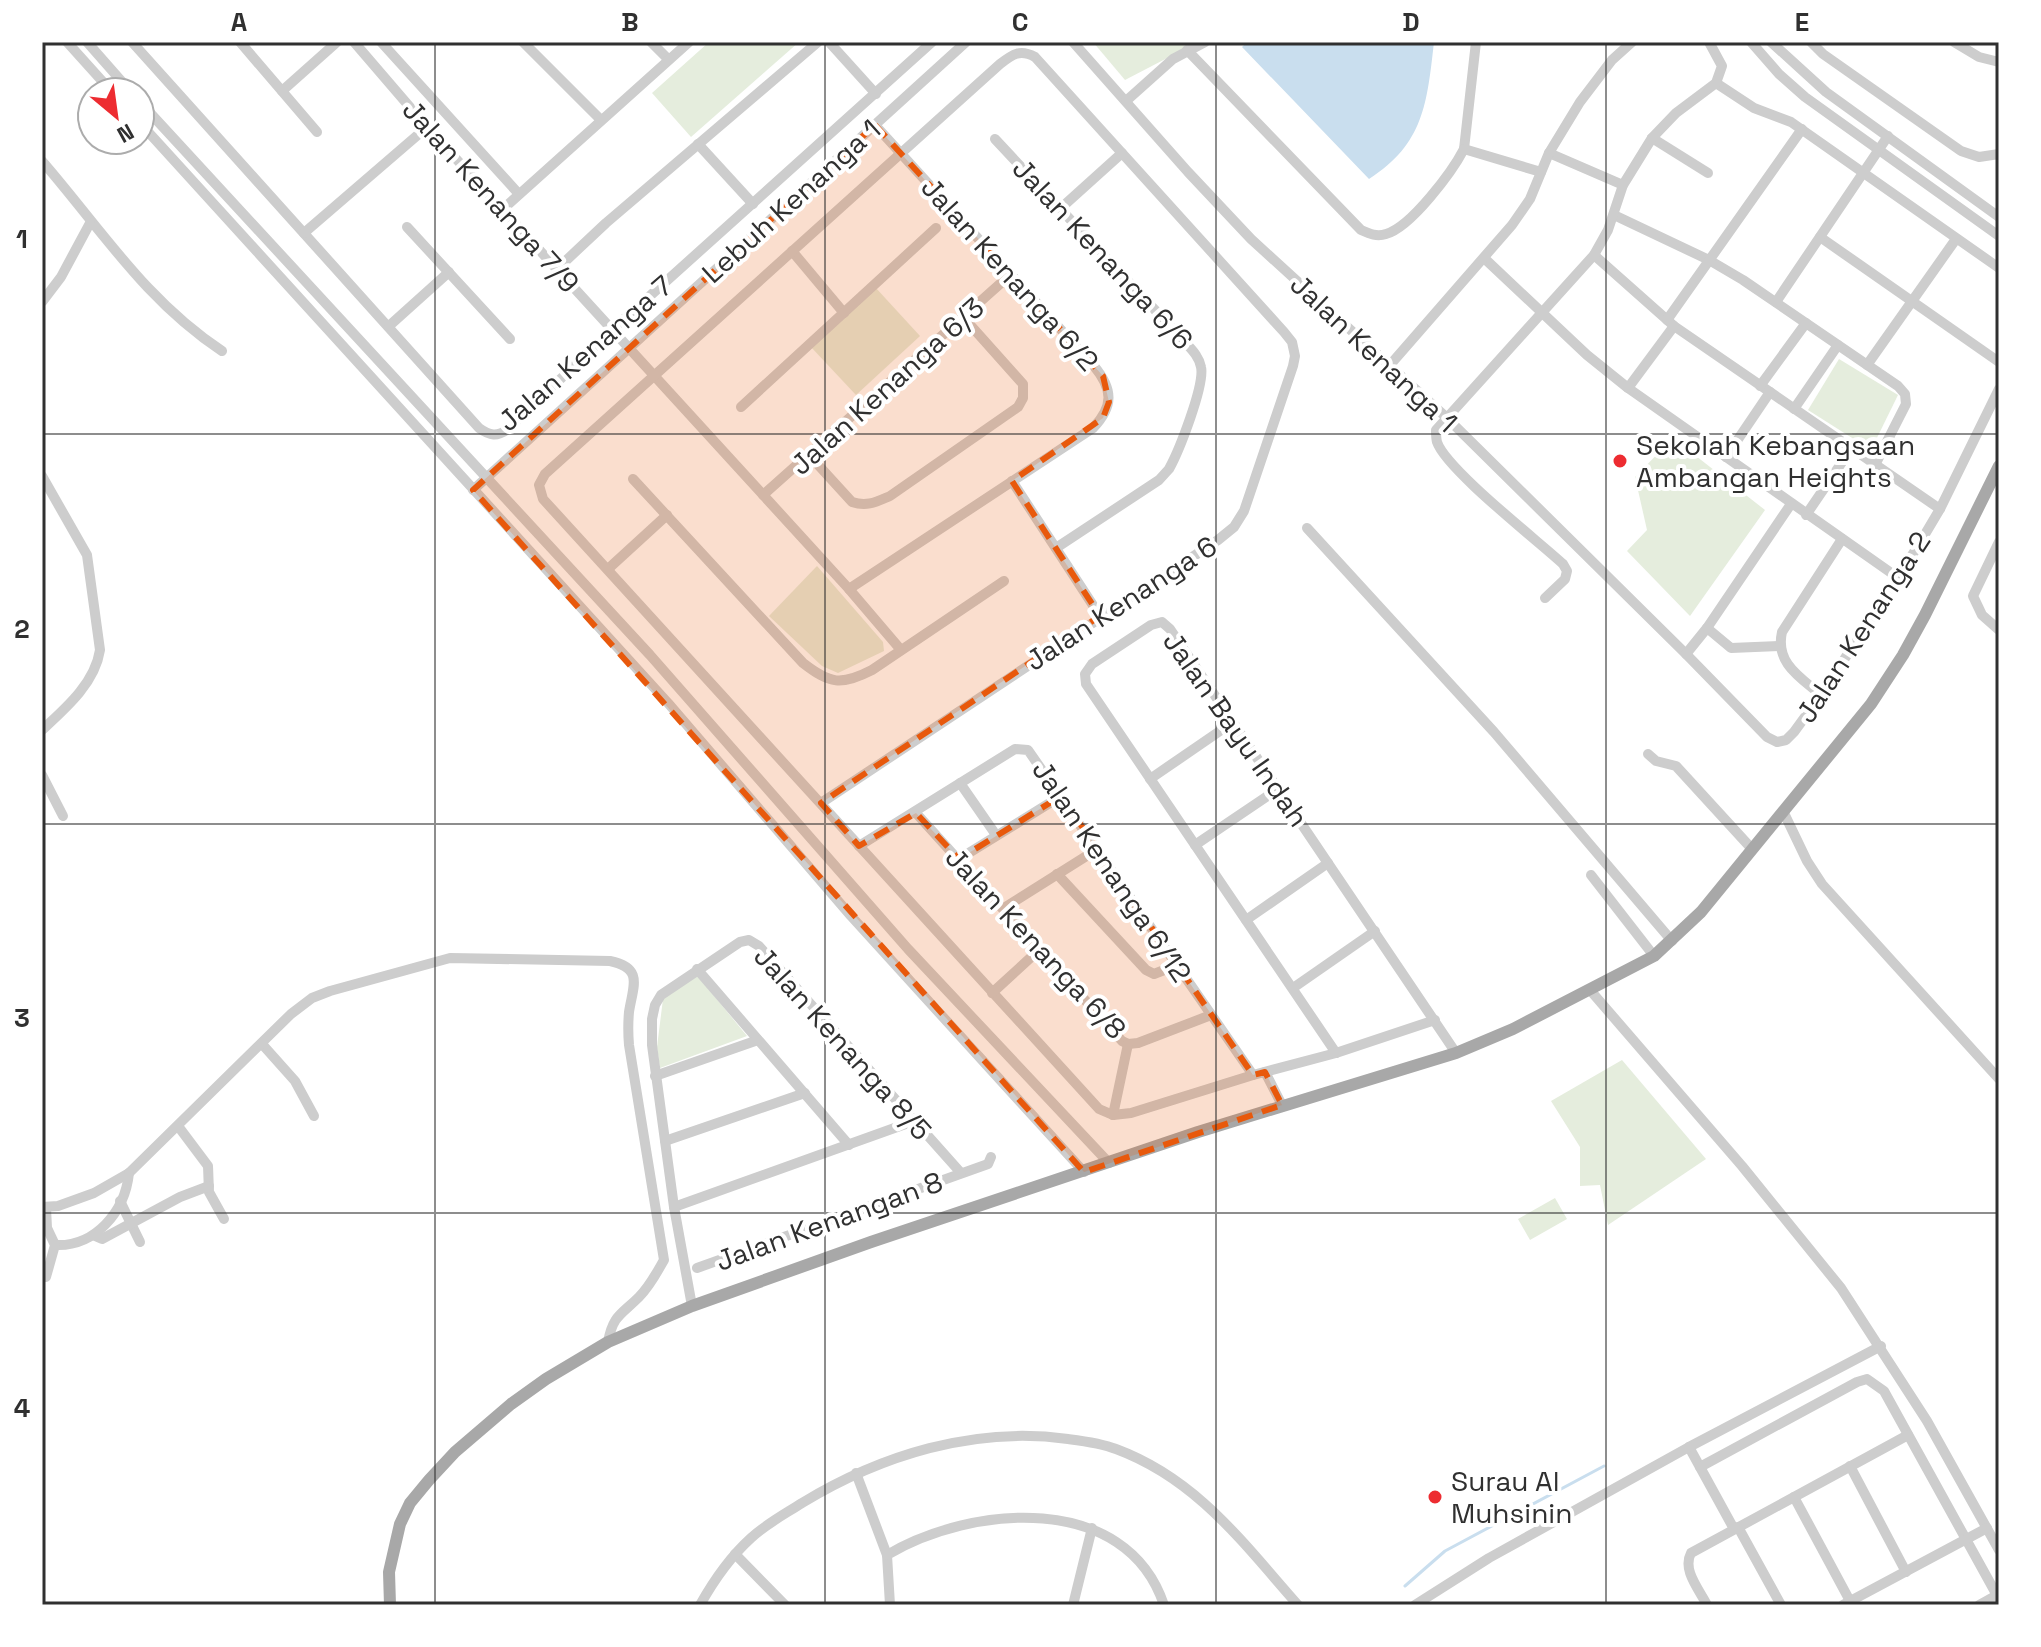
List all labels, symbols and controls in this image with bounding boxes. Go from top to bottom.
text: A [231,5,248,39]
text: B [621,5,639,39]
text: C [1012,5,1028,39]
text: D [1402,5,1420,39]
text: E [1795,5,1809,39]
north arrow [76,76,156,156]
street label: Jalan Kenanga 7/9 [395,92,587,300]
street label: Lebuh Kenanga 1 [694,111,888,291]
text: N [112,118,139,149]
street label: Jalan Kenanga 6/6 [1005,151,1201,357]
street label: Jalan Kenanga 6/2 [913,170,1107,378]
text: 1 [16,222,28,256]
street label: Jalan Kenanga 1 [1283,266,1465,440]
street label: Jalan Kenanga 7 [490,267,680,439]
street label: Jalan Kenanga 6/3 [783,289,991,483]
place label: Sekolah Kebangsaan Ambangan Heights [1636,427,1915,495]
marker: Sekolah Kebangsaan Ambangan Heights [1611,452,1629,470]
street label: Jalan Kenanga 2 [1788,525,1938,729]
street label: Jalan Kenanga 6 [1018,528,1224,678]
text: 2 [14,612,30,646]
street label: Jalan Bayu Indah [1155,624,1317,834]
street label: Jalan Kenanga 6/12 [1024,753,1200,989]
street label: Jalan Kenanga 6/8 [938,840,1134,1046]
street label: Jalan Kenanga 8/5 [746,939,940,1147]
text: 3 [14,1001,30,1035]
street label: Jalan Kenangan 8 [711,1163,947,1279]
text: 4 [14,1391,30,1425]
place label: Surau Al Muhsinin [1451,1463,1572,1531]
marker: Surau Al Muhsinin [1426,1488,1444,1506]

